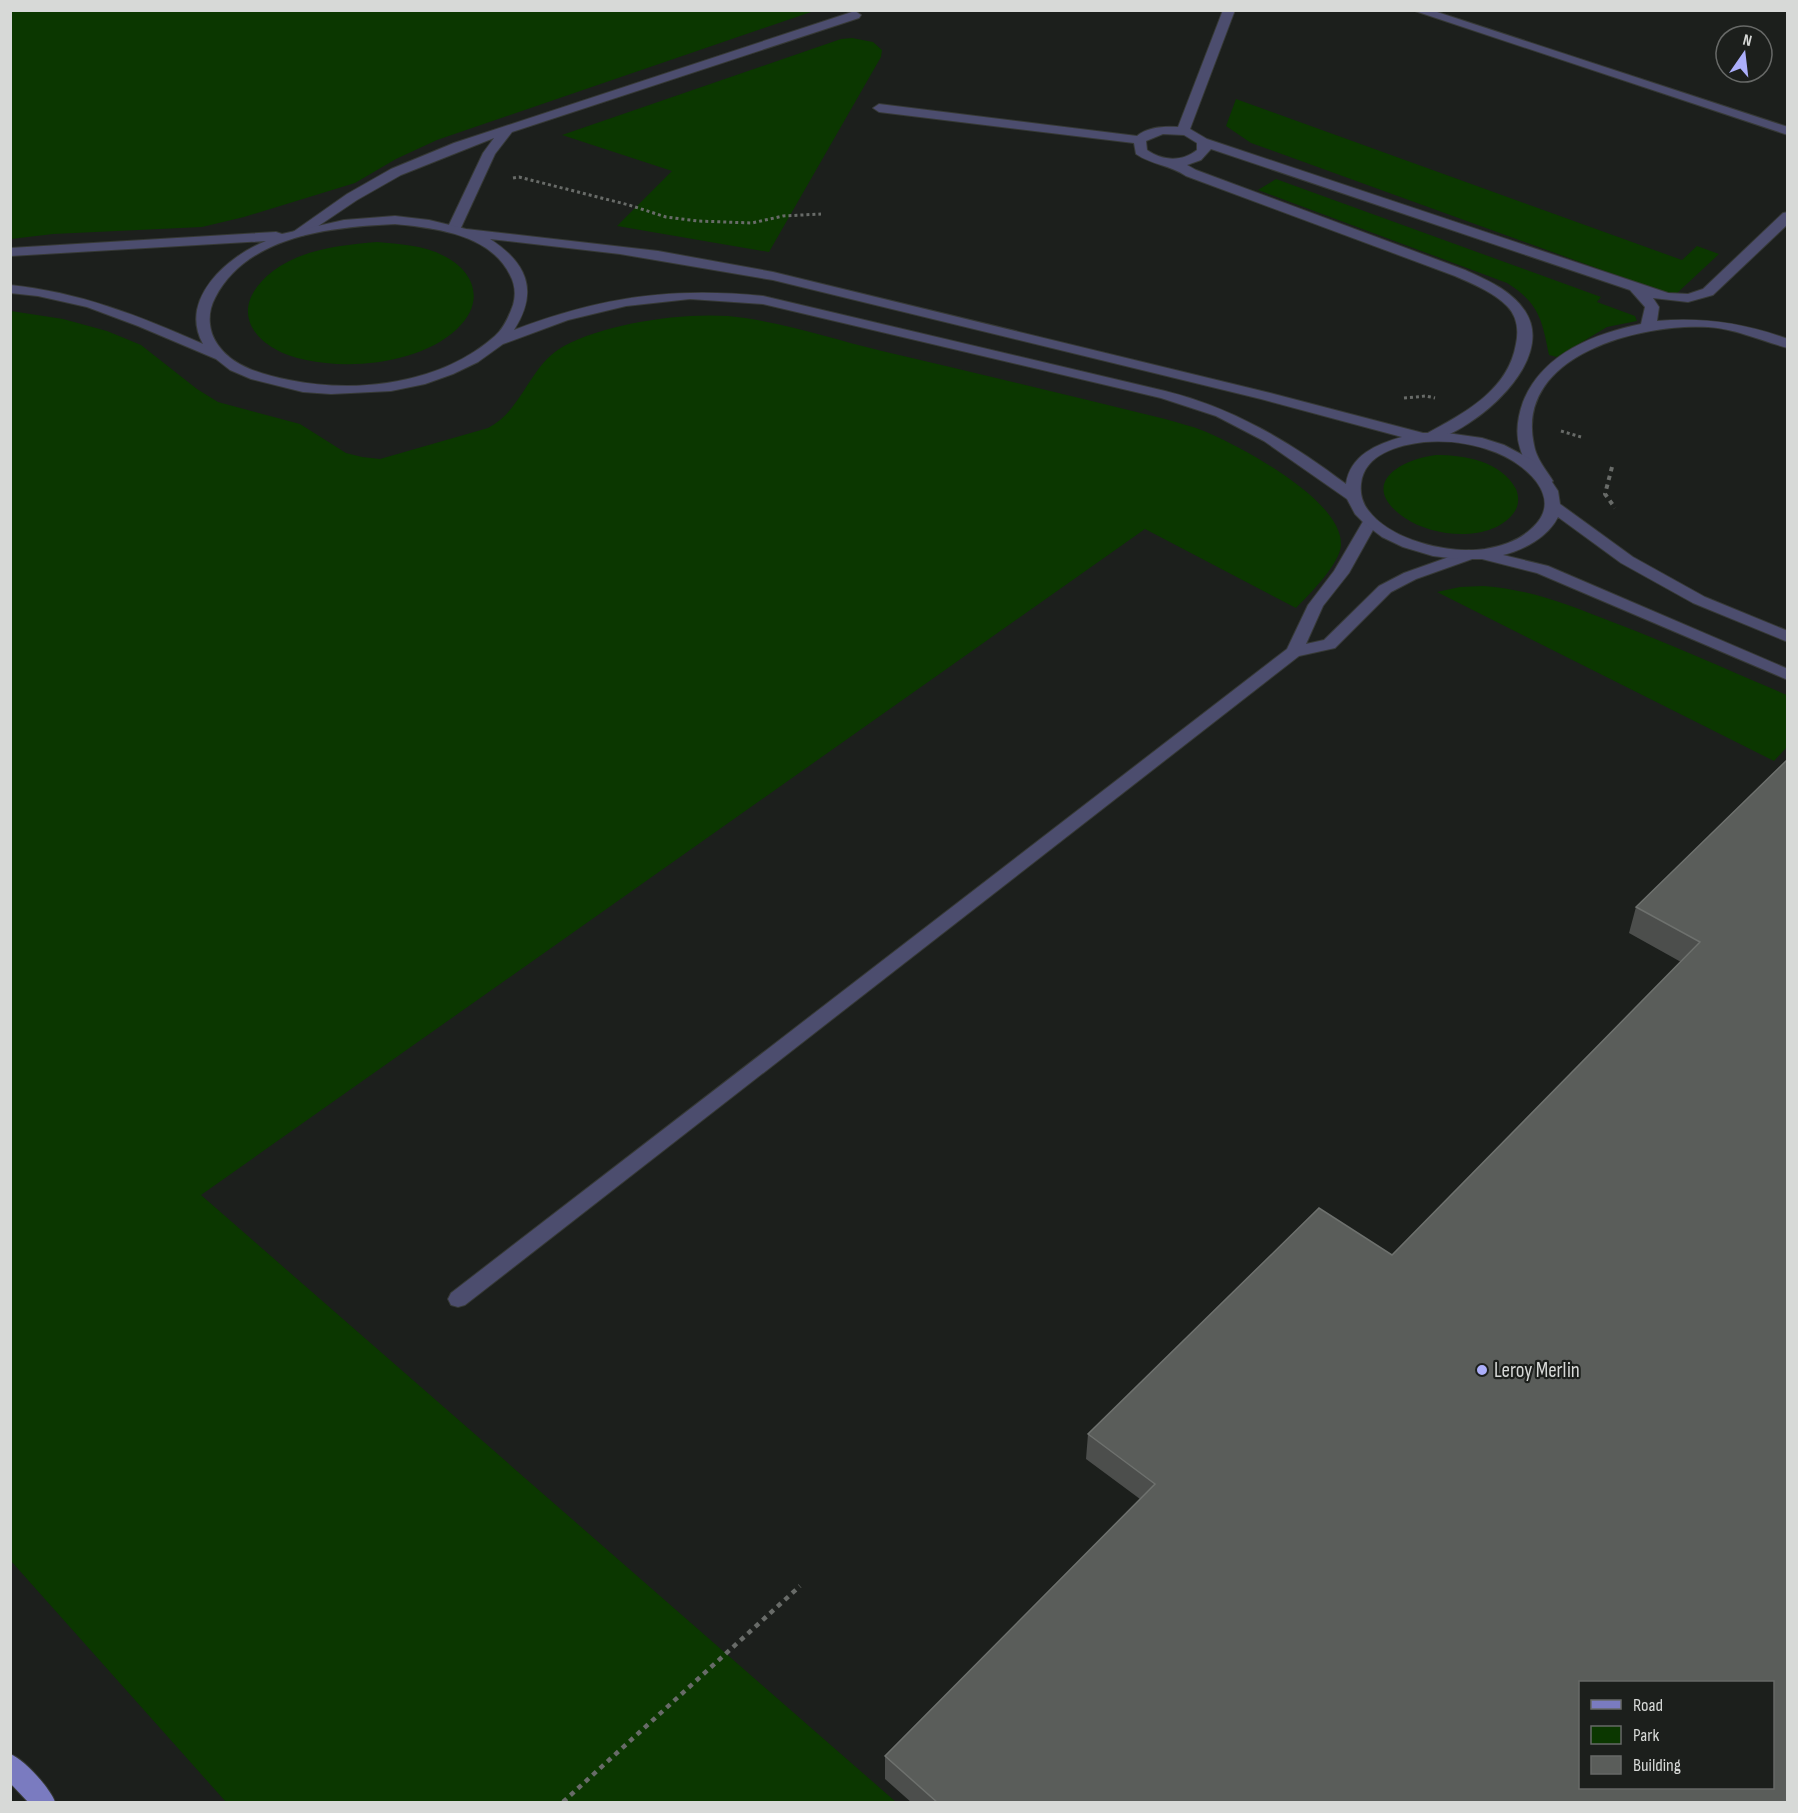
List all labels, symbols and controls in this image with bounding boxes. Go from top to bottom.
north arrow [1714,24,1774,84]
text: N [1741,31,1754,51]
place label: Leroy Merlin [1494,1358,1580,1383]
marker: Leroy Merlin [1475,1363,1489,1377]
legend [1579,1681,1774,1789]
text: Road [1633,1695,1663,1716]
text: Park [1633,1725,1659,1746]
text: Building [1633,1755,1681,1776]

